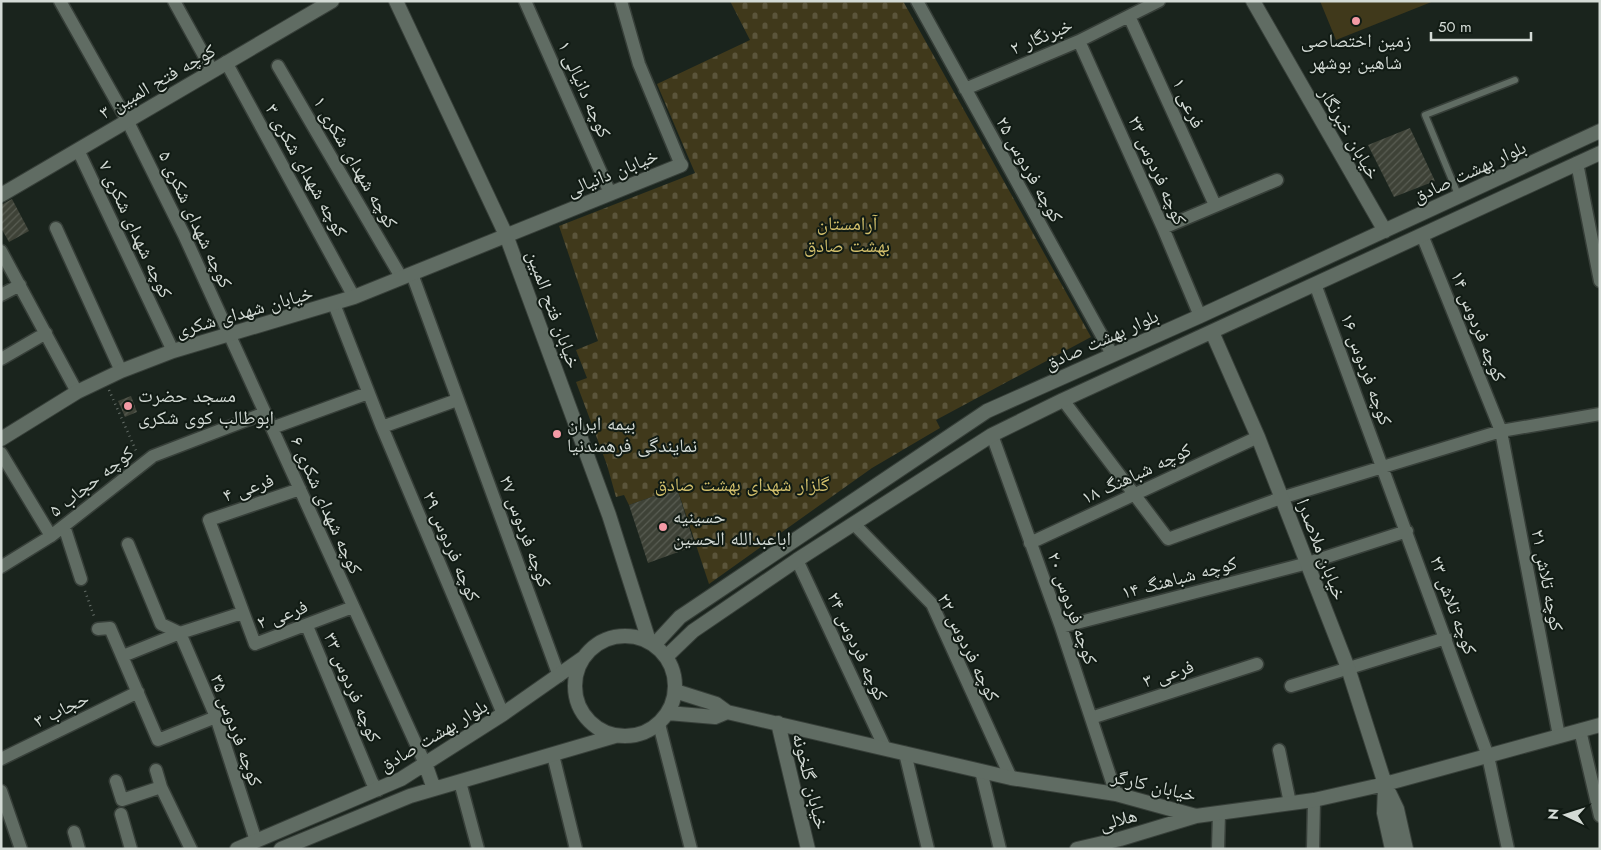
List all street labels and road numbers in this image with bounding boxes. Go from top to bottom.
street label: خبرنگار ۲ [1006,11,1077,62]
street label: کوچه دانیالی ۱ [551,36,618,142]
street label: کوچه فتح المبین ۳ [94,37,221,126]
street label: فرعی ۱ [1166,74,1212,133]
street label: خیابان خبرنگار [1312,81,1387,184]
street label: کوچه شهدای شکری ۱ [307,91,404,234]
street label: کوچه شهدای شکری ۳ [259,99,354,242]
street label: کوچه فردوس ۲۵ [989,111,1070,227]
street label: کوچه فردوس ۲۳ [1121,111,1194,230]
street label: بلوار بهشت صادق [1408,133,1530,210]
street label: خیابان دانیالی [562,142,662,203]
street label: کوچه شهدای شکری ۵ [152,146,239,292]
street label: کوچه شهدای شکری ۷ [92,156,179,302]
street label: خیابان فتح المبین [520,246,587,372]
street label: کوچه فردوس ۱۴ [1444,267,1513,386]
street label: خیابان شهدای شکری [172,279,316,344]
street label: بلوار بهشت صادق [1040,302,1163,377]
street label: کوچه فردوس ۱۶ [1334,309,1399,429]
street label: کوچه شهدای شکری ۶ [284,432,369,579]
street label: کوچه شباهنگ ۱۸ [1077,436,1196,511]
street label: کوچه حجاب ۵ [43,439,140,523]
street label: فرعی ۴ [219,466,277,509]
street label: کوچه فردوس ۲۷ [493,471,558,591]
street label: کوچه فردوس ۲۹ [416,487,487,606]
street label: خیابان ملاصدرا [1290,495,1353,604]
street label: کوچه تلاش ۲۱ [1524,527,1571,633]
street label: کوچه فردوس ۲۰ [1041,548,1104,668]
street label: کوچه شباهنگ ۱۴ [1118,549,1240,606]
street label: کوچه تلاش ۲۳ [1423,552,1484,658]
street label: کوچه فردوس ۲۴ [820,587,895,705]
street label: کوچه فردوس ۲۲ [931,588,1007,706]
street label: فرعی ۲ [253,593,311,636]
street label: کوچه فردوس ۳۳ [317,628,388,747]
street label: فرعی ۳ [1139,653,1197,694]
street label: کوچه فردوس ۳۵ [204,670,269,790]
street label: حجاب ۳ [29,685,93,734]
street label: بلوار بهشت صادق [374,692,493,779]
street label: خیابان گلخونه [786,730,836,832]
street label: خیابان کارگر [1108,762,1199,808]
street label: هلالی [1096,801,1140,837]

